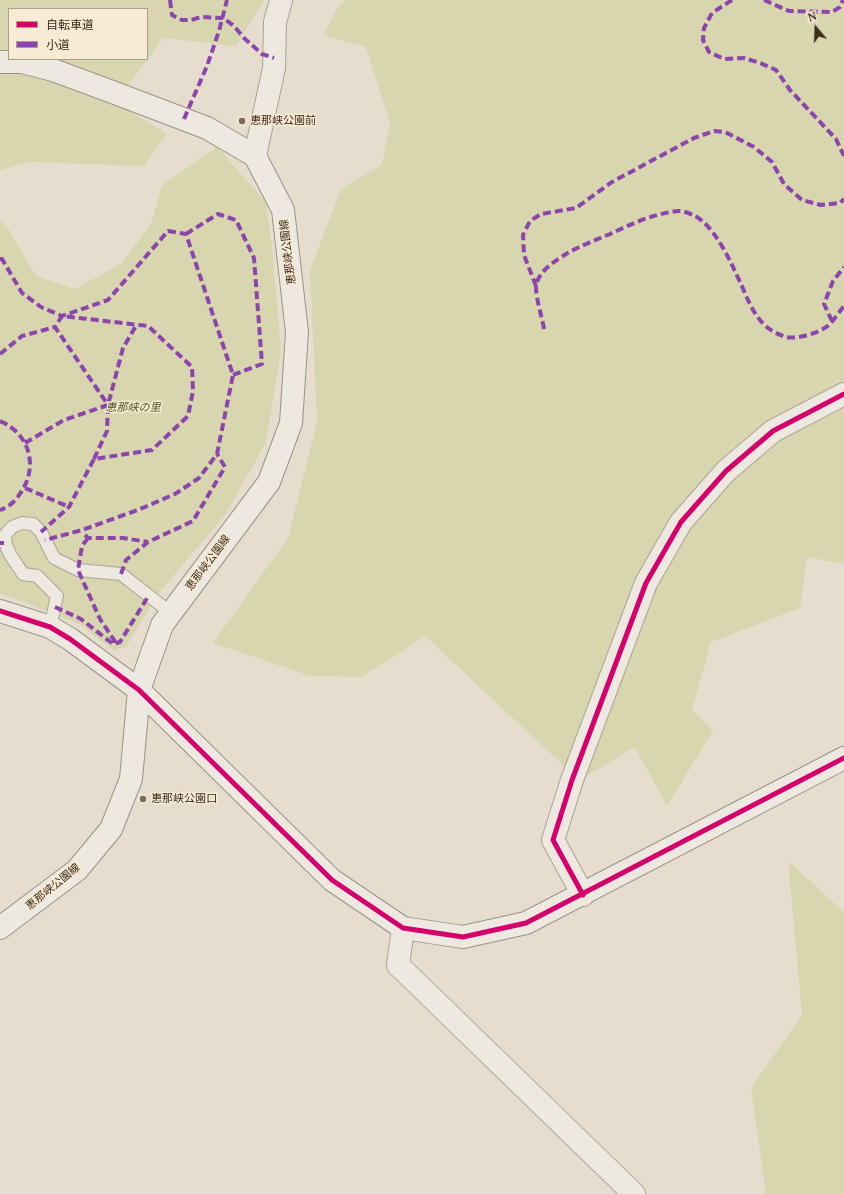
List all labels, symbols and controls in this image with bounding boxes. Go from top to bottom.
legend [8,8,148,60]
north arrow [796,8,836,48]
text: N [805,8,818,25]
text: 自転車道 [46,16,94,33]
text: 小道 [46,36,70,53]
place label: 恵那峡公園前 [250,114,316,128]
marker: 恵那峡公園前 [237,116,247,126]
street label: 恵那峡公園線 [277,218,299,286]
park label: 恵那峡の里 [106,401,160,415]
street label: 恵那峡公園線 [183,533,233,593]
place label: 恵那峡公園口 [151,792,217,806]
marker: 恵那峡公園口 [138,794,148,804]
street label: 恵那峡公園線 [23,861,83,913]

